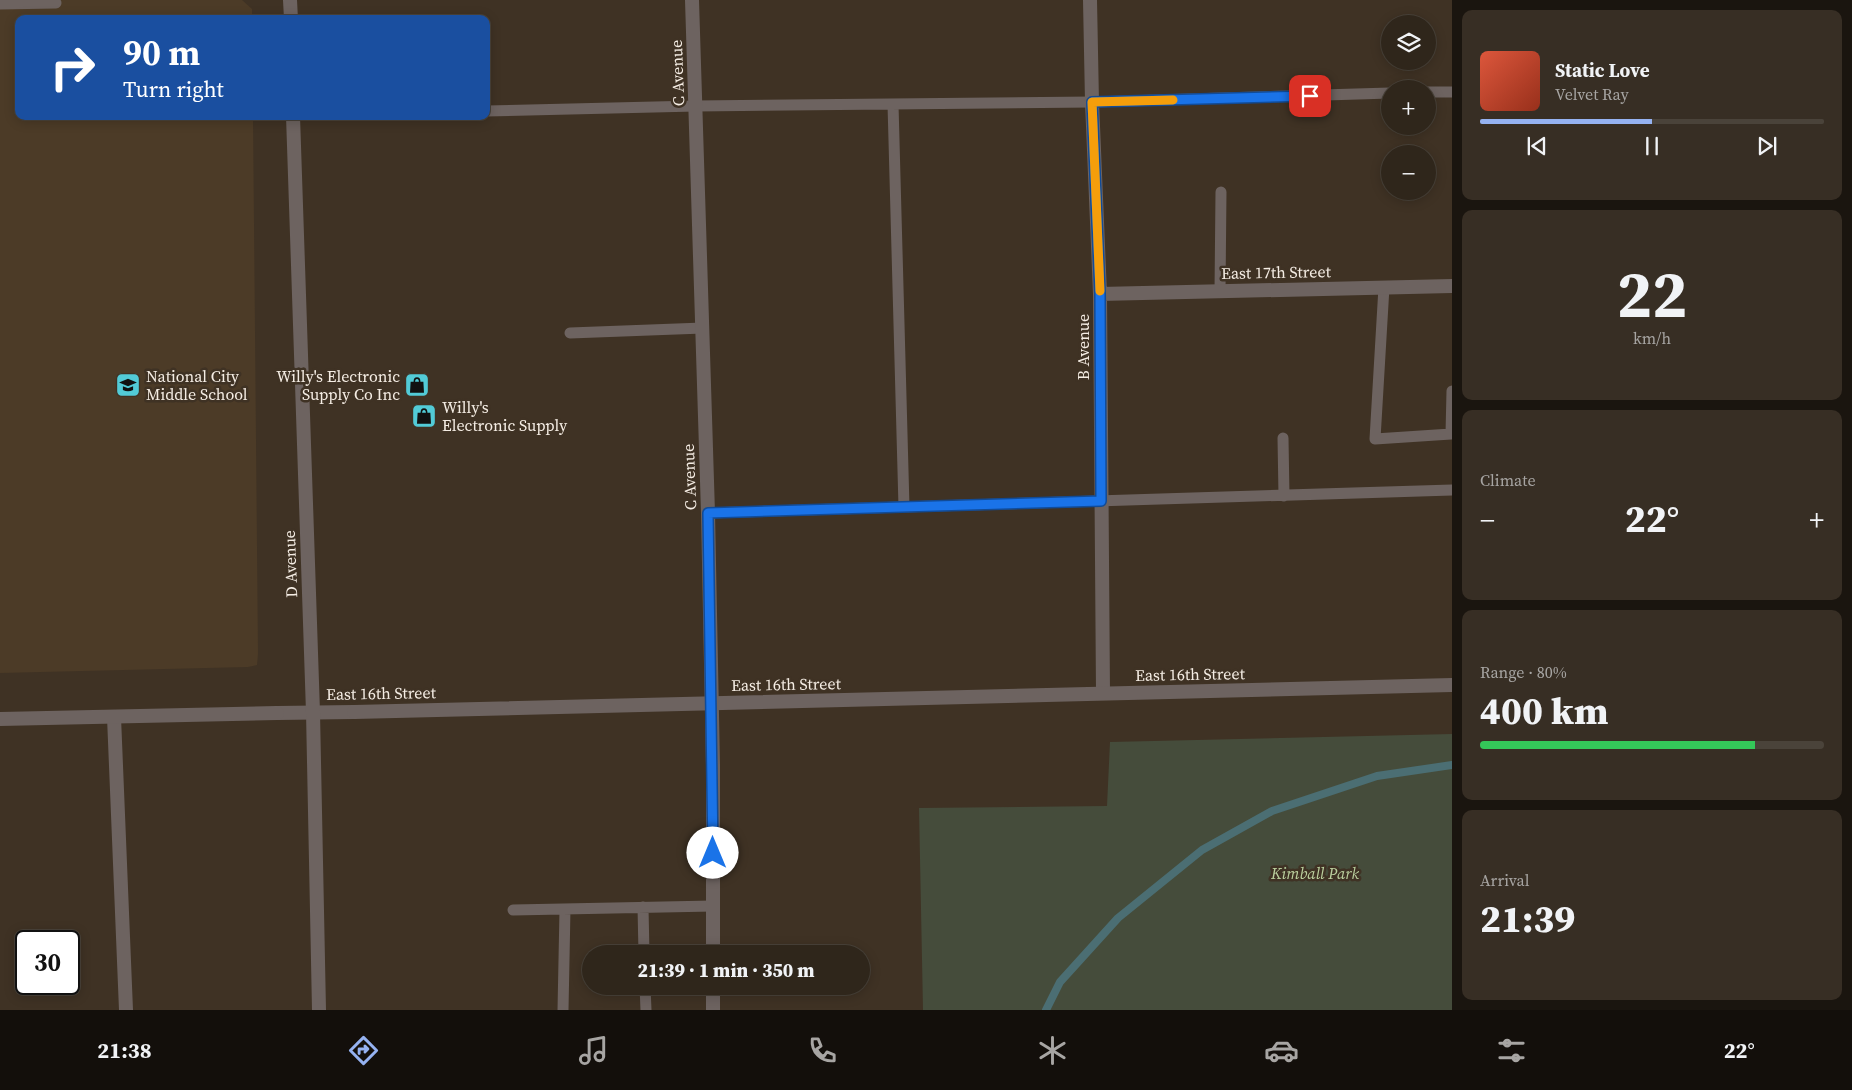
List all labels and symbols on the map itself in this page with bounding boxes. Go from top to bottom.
street label: C Avenue [665,39,689,107]
pin [1289,75,1331,117]
street label: East 17th Street [1221,260,1332,284]
street label: B Avenue [1072,314,1094,380]
place label: National City Middle School [146,365,248,405]
place label: Willy's Electronic Supply Co Inc [276,365,400,405]
school or university icon: National City Middle School [115,372,141,398]
shop icon: Willy's Electronic Supply Co Inc [404,372,430,398]
place label: Willy's Electronic Supply [442,396,568,436]
shop icon: Willy's Electronic Supply [411,403,437,429]
street label: C Avenue [677,443,701,511]
street label: D Avenue [278,530,302,598]
street label: East 16th Street [1135,662,1246,686]
street label: East 16th Street [731,672,842,696]
street label: East 16th Street [326,681,437,705]
position arrow [686,826,738,878]
park label: Kimball Park [1270,862,1359,884]
speed limit sign: 30 [15,930,80,995]

